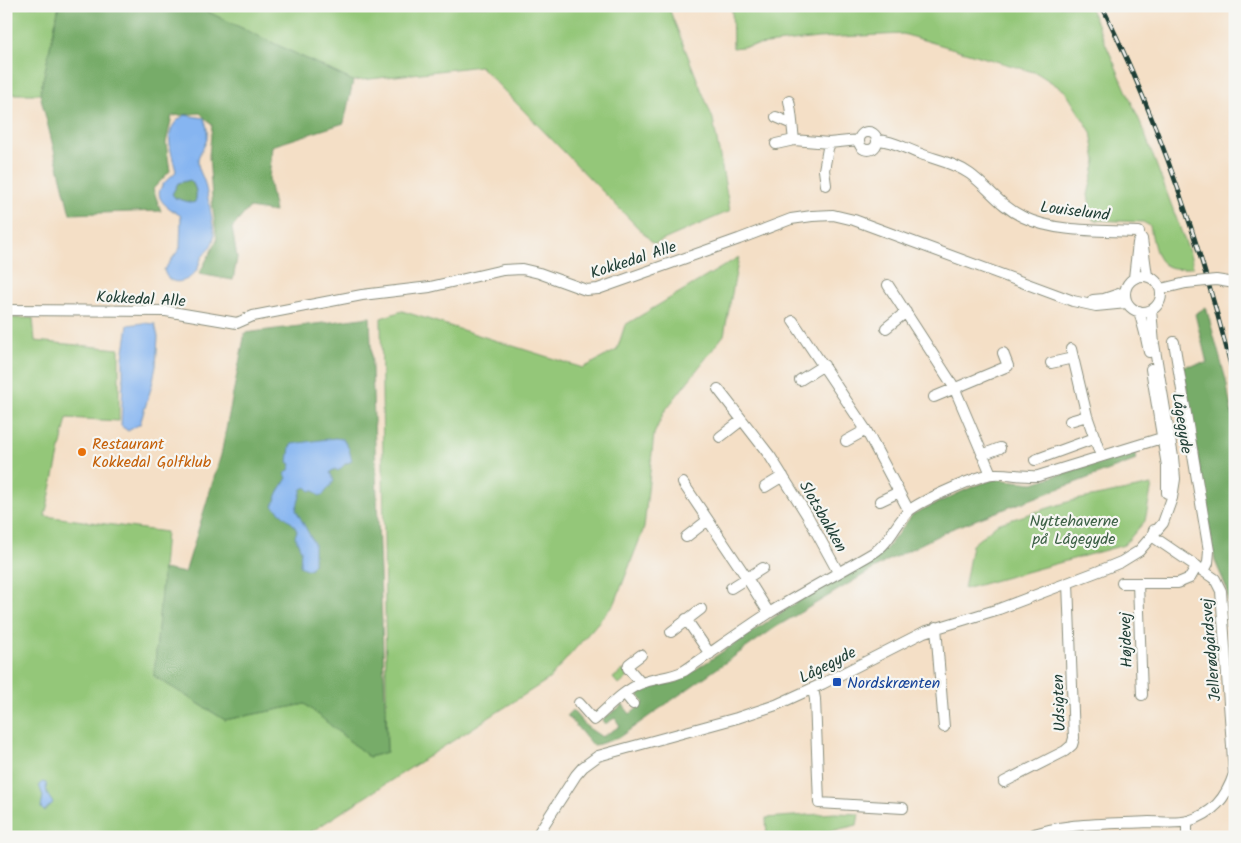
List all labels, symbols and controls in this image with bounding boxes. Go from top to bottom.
street label: Louiselund [1039,195,1112,228]
street label: Kokkedal Alle [587,235,680,286]
street label: Kokkedal Alle [96,285,186,314]
street label: Lågegyde [1164,391,1199,456]
place label: Restaurant Kokkedal Golfklub [92,432,212,475]
marker: Restaurant Kokkedal Golfklub [76,446,88,458]
street label: Slotsbakken [792,476,853,557]
park label: Nyttehaverne på Lågegyde [1030,509,1118,552]
street label: Jellerødgårdsvej [1194,596,1228,703]
street label: Højdevej [1113,611,1140,668]
street label: Lågegyde [795,640,861,690]
place label: Nordskrænten [847,671,940,696]
street label: Udsigten [1046,674,1073,732]
marker: Nordskrænten [831,676,843,688]

